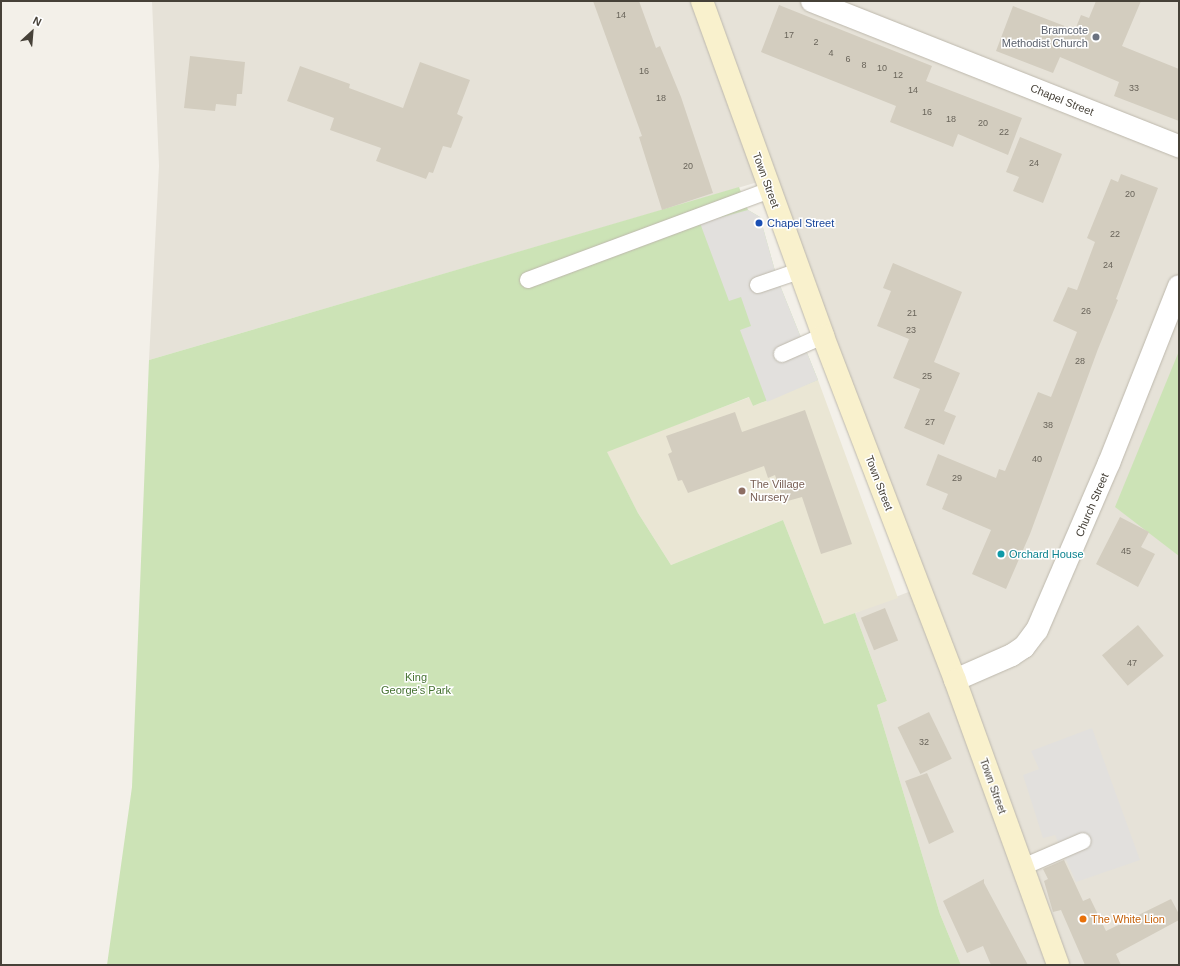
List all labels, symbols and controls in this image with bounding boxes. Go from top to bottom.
house number: 14 [616,10,626,20]
north arrow [12,12,52,52]
text: N [31,14,43,28]
place label: Bramcote Methodist Church [1002,24,1088,50]
house number: 17 [784,30,794,40]
marker: Bramcote Methodist Church [1091,32,1101,42]
house number: 2 [813,37,819,47]
house number: 4 [828,48,834,58]
house number: 6 [845,54,851,64]
house number: 8 [861,60,867,70]
house number: 10 [877,63,887,73]
house number: 16 [639,66,649,76]
house number: 12 [893,70,903,80]
street label: Chapel Street [1028,81,1096,119]
house number: 33 [1129,83,1139,93]
house number: 14 [908,85,918,95]
house number: 18 [656,93,666,103]
house number: 16 [922,107,932,117]
house number: 18 [946,114,956,124]
house number: 20 [978,118,988,128]
house number: 22 [999,127,1009,137]
street label: Town Street [750,150,782,210]
house number: 24 [1029,158,1039,168]
house number: 20 [683,161,693,171]
house number: 20 [1125,189,1135,199]
place label: Chapel Street [767,216,834,230]
marker: Chapel Street [754,218,764,228]
house number: 22 [1110,229,1120,239]
house number: 24 [1103,260,1113,270]
house number: 26 [1081,306,1091,316]
house number: 21 [907,308,917,318]
house number: 23 [906,325,916,335]
house number: 28 [1075,356,1085,366]
house number: 25 [922,371,932,381]
house number: 27 [925,417,935,427]
house number: 38 [1043,420,1053,430]
street label: Town Street [862,454,896,512]
house number: 40 [1032,454,1042,464]
street label: Church Street [1073,471,1111,539]
house number: 29 [952,473,962,483]
place label: The Village Nursery [750,478,805,504]
marker: The Village Nursery [737,486,747,496]
house number: 45 [1121,546,1131,556]
place label: Orchard House [1009,547,1084,561]
marker: Orchard House [996,549,1006,559]
house number: 47 [1127,658,1137,668]
park label: King George's Park [381,671,451,697]
house number: 32 [919,737,929,747]
street label: Town Street [977,756,1009,816]
place label: The White Lion [1091,912,1165,926]
marker: The White Lion [1078,914,1088,924]

